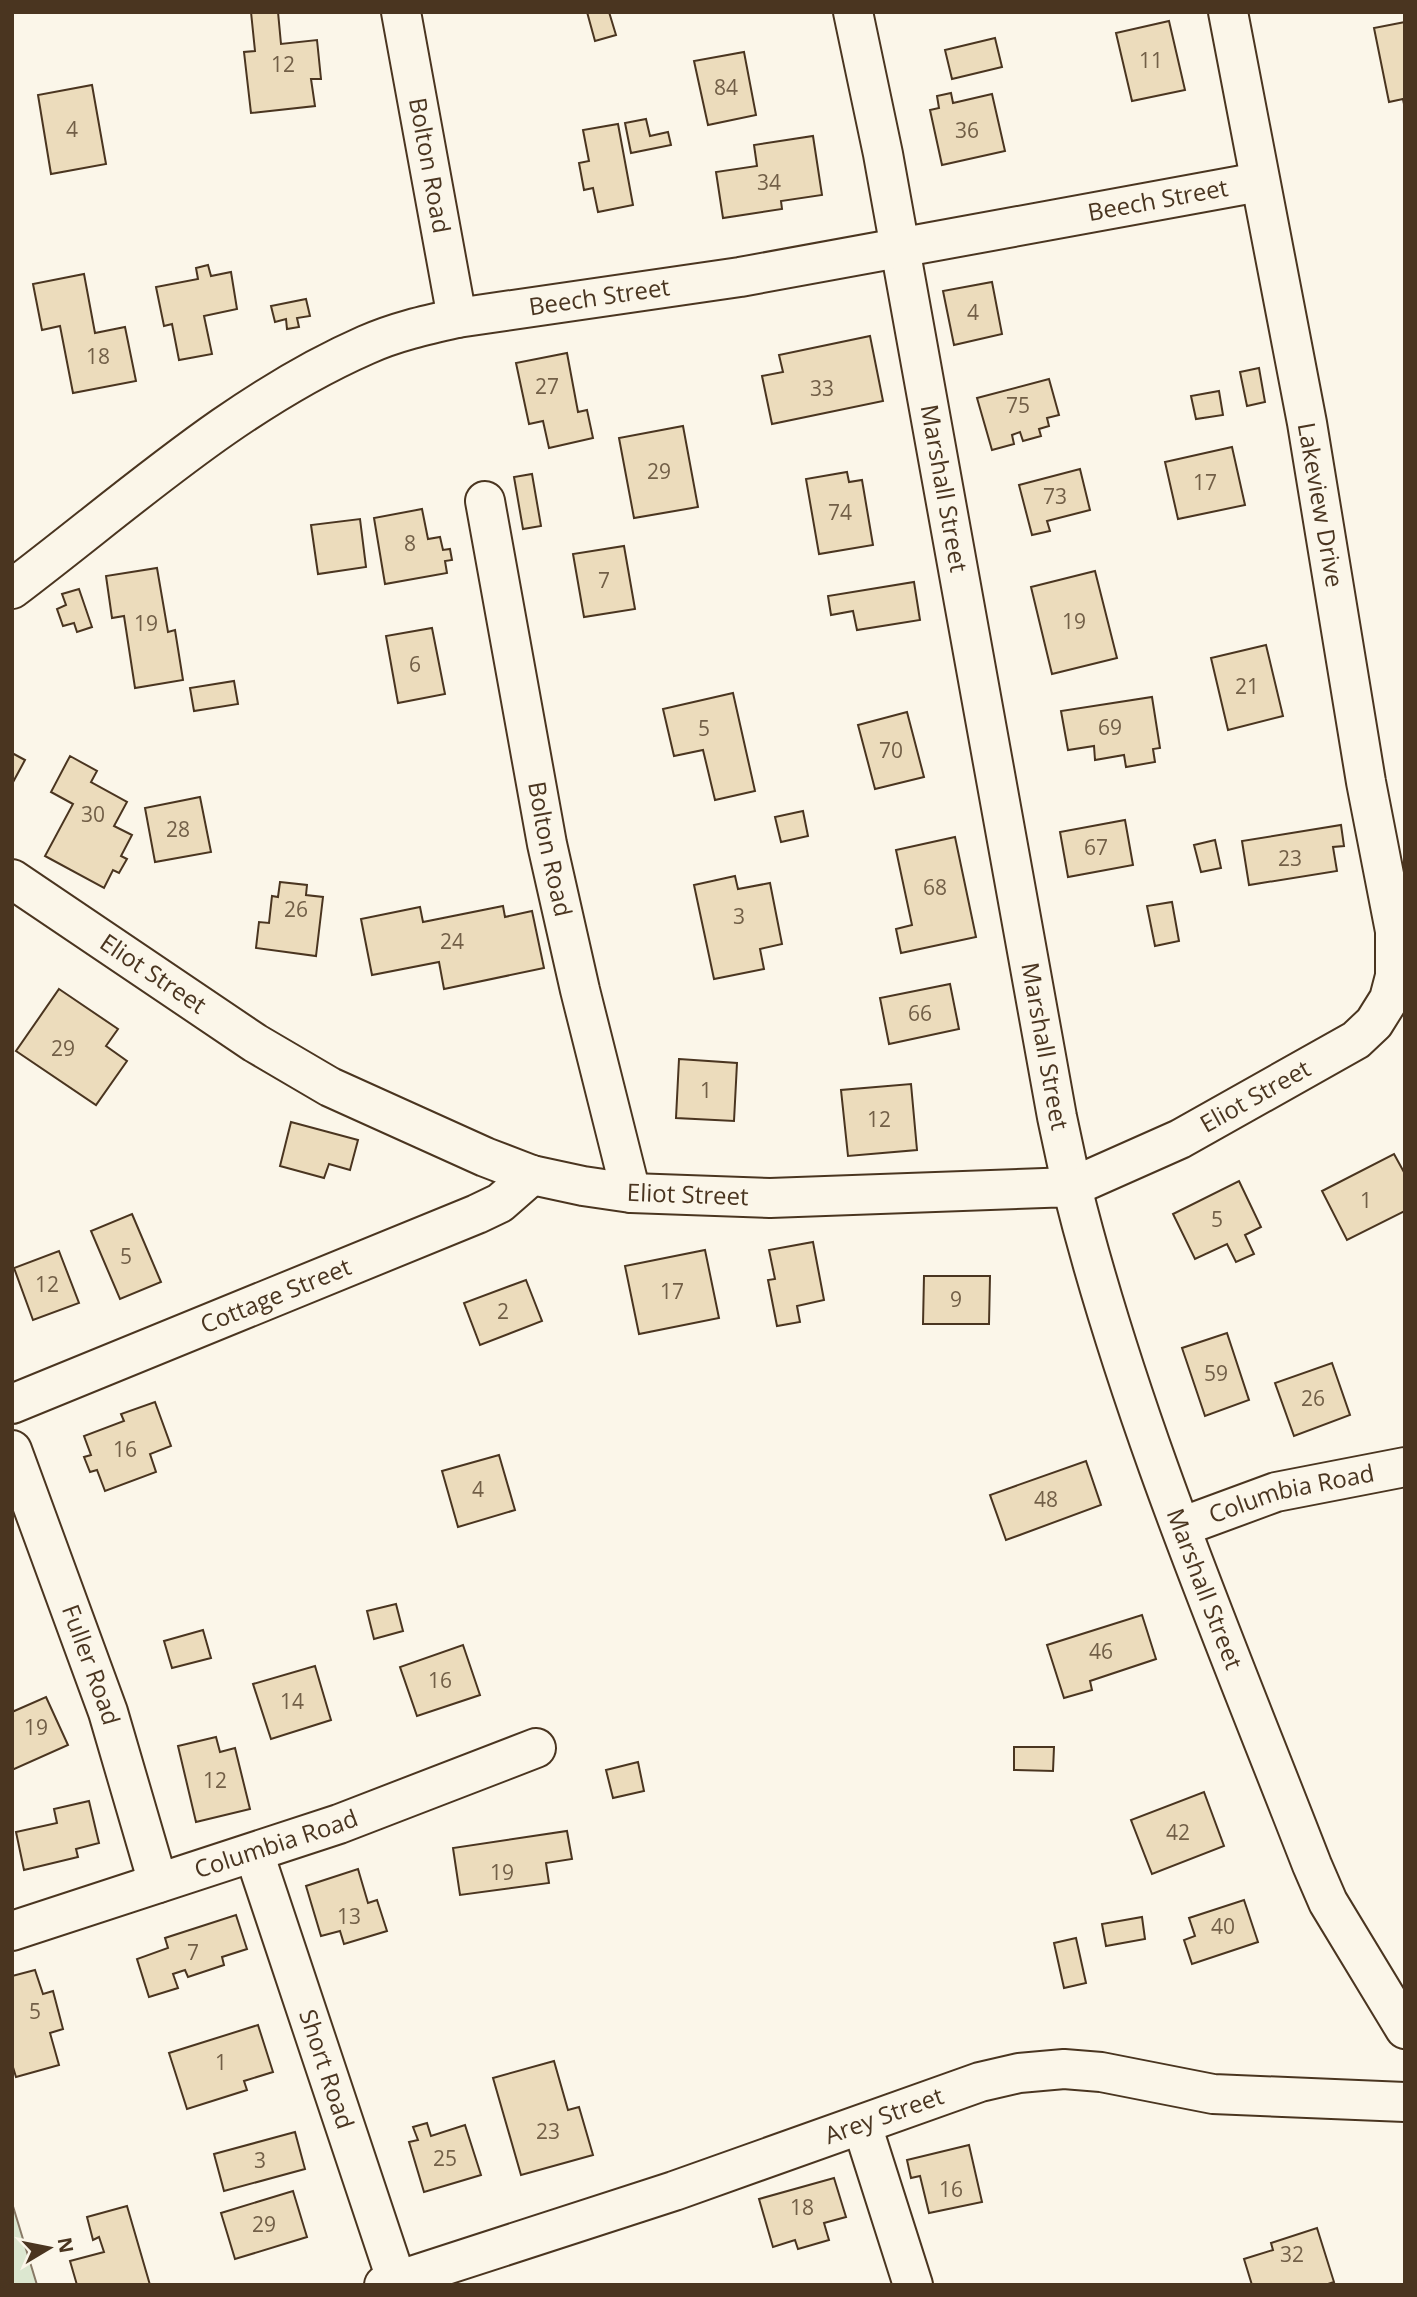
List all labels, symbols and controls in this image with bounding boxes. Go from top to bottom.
house number: 11 [1139,46,1163,74]
house number: 12 [271,50,295,78]
house number: 84 [714,73,738,101]
street label: Bolton Road [402,95,459,236]
house number: 4 [66,115,78,143]
house number: 36 [955,116,979,144]
house number: 34 [757,168,781,196]
street label: Beech Street [1085,170,1230,228]
street label: Beech Street [526,269,672,322]
house number: 4 [967,298,979,326]
house number: 18 [86,342,110,370]
house number: 27 [535,372,559,400]
house number: 33 [810,374,834,402]
house number: 75 [1006,391,1030,419]
street label: Marshall Street [914,402,976,575]
street label: Lakeview Drive [1291,420,1352,590]
house number: 29 [647,457,671,485]
house number: 17 [1193,468,1217,496]
house number: 73 [1043,482,1067,510]
house number: 74 [828,498,852,526]
house number: 8 [404,529,416,557]
house number: 7 [598,566,610,594]
house number: 19 [1062,607,1086,635]
house number: 19 [134,609,158,637]
house number: 6 [409,650,421,678]
house number: 21 [1235,672,1259,700]
house number: 69 [1098,713,1122,741]
house number: 5 [698,714,710,742]
house number: 70 [879,736,903,764]
street label: Bolton Road [521,779,581,920]
house number: 30 [81,800,105,828]
house number: 28 [166,815,190,843]
house number: 67 [1084,833,1108,861]
house number: 23 [1278,844,1302,872]
house number: 68 [923,873,947,901]
house number: 26 [284,895,308,923]
house number: 3 [733,902,745,930]
street label: Eliot Street [94,925,213,1021]
house number: 24 [440,927,464,955]
street label: Marshall Street [1014,960,1077,1133]
house number: 66 [908,999,932,1027]
house number: 29 [51,1034,75,1062]
street label: Eliot Street [1193,1051,1316,1140]
house number: 1 [700,1076,712,1104]
house number: 12 [867,1105,891,1133]
street label: Eliot Street [626,1175,749,1212]
house number: 1 [1360,1186,1372,1214]
house number: 5 [1211,1205,1223,1233]
house number: 5 [120,1242,132,1270]
street label: Cottage Street [195,1249,355,1340]
house number: 12 [35,1270,59,1298]
house number: 17 [660,1277,684,1305]
house number: 9 [950,1285,962,1313]
house number: 2 [497,1297,509,1325]
house number: 59 [1204,1359,1228,1387]
house number: 26 [1301,1384,1325,1412]
house number: 16 [113,1435,137,1463]
street label: Columbia Road [1204,1455,1377,1530]
house number: 4 [472,1475,484,1503]
house number: 48 [1034,1485,1058,1513]
street label: Marshall Street [1160,1504,1251,1674]
street label: Fuller Road [55,1600,129,1729]
house number: 46 [1089,1637,1113,1665]
house number: 16 [428,1666,452,1694]
house number: 14 [280,1687,304,1715]
house number: 19 [24,1713,48,1741]
house number: 12 [203,1766,227,1794]
street label: Columbia Road [190,1800,362,1885]
house number: 42 [1166,1818,1190,1846]
house number: 19 [490,1858,514,1886]
house number: 13 [337,1902,361,1930]
house number: 40 [1211,1912,1235,1940]
house number: 7 [187,1938,199,1966]
house number: 5 [29,1997,41,2025]
street label: Short Road [292,2005,363,2133]
house number: 1 [215,2048,227,2076]
street label: Arey Street [820,2078,948,2151]
house number: 23 [536,2117,560,2145]
house number: 25 [433,2144,457,2172]
house number: 3 [254,2146,266,2174]
house number: 16 [939,2175,963,2203]
house number: 18 [790,2193,814,2221]
house number: 29 [252,2210,276,2238]
north arrow [14,2213,84,2283]
text: N [52,2235,80,2255]
house number: 32 [1280,2240,1304,2268]

